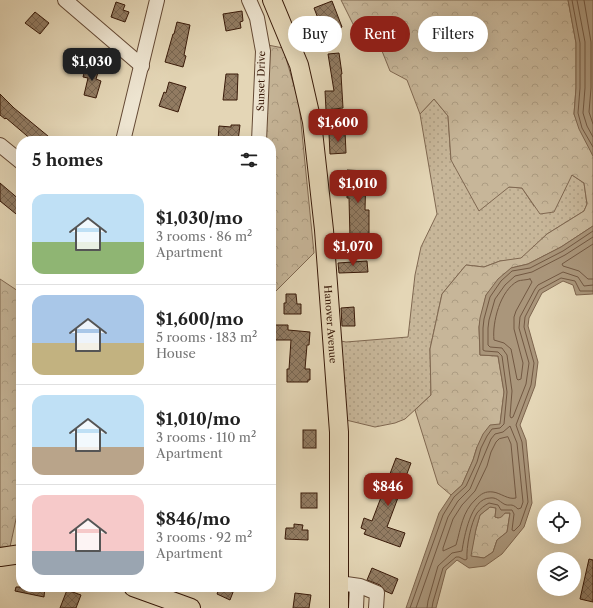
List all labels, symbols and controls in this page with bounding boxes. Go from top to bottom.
chip: Buy [288,16,342,52]
chip: Rent [350,16,410,52]
chip: Filters [418,16,488,52]
pin: $1,030 [59,48,125,82]
street label: Sunset Drive [254,50,268,111]
text: $1,030 [72,53,112,69]
pin: $1,600 [305,109,371,143]
text: $1,600 [317,114,359,130]
icon: filters [238,149,260,171]
text: 5 homes [32,150,103,170]
pin: $1,010 [325,170,391,204]
text: $1,010 [339,175,377,191]
text: $1,030/mo [156,208,243,228]
icon: home [64,210,112,258]
text: 3 rooms · 86 m² [156,228,252,244]
pin: $1,070 [320,233,386,267]
text: $1,070 [333,238,373,254]
text: Apartment [156,244,223,260]
street label: Hanover Avenue [322,285,340,364]
text: $1,600/mo [156,309,243,329]
icon: home [64,311,112,359]
text: 5 rooms · 183 m² [156,329,257,345]
text: House [156,345,196,361]
text: $1,010/mo [156,409,241,429]
icon: home [64,411,112,459]
text: 3 rooms · 110 m² [156,429,256,445]
text: Apartment [156,445,223,461]
pin: $846 [364,473,412,507]
text: $846 [373,478,403,494]
map controls [537,500,581,596]
button: locate [537,500,581,544]
text: $846/mo [156,509,230,529]
icon: home [64,511,112,559]
text: 3 rooms · 92 m² [156,529,252,545]
text: Apartment [156,545,223,561]
button: layers [537,552,581,596]

